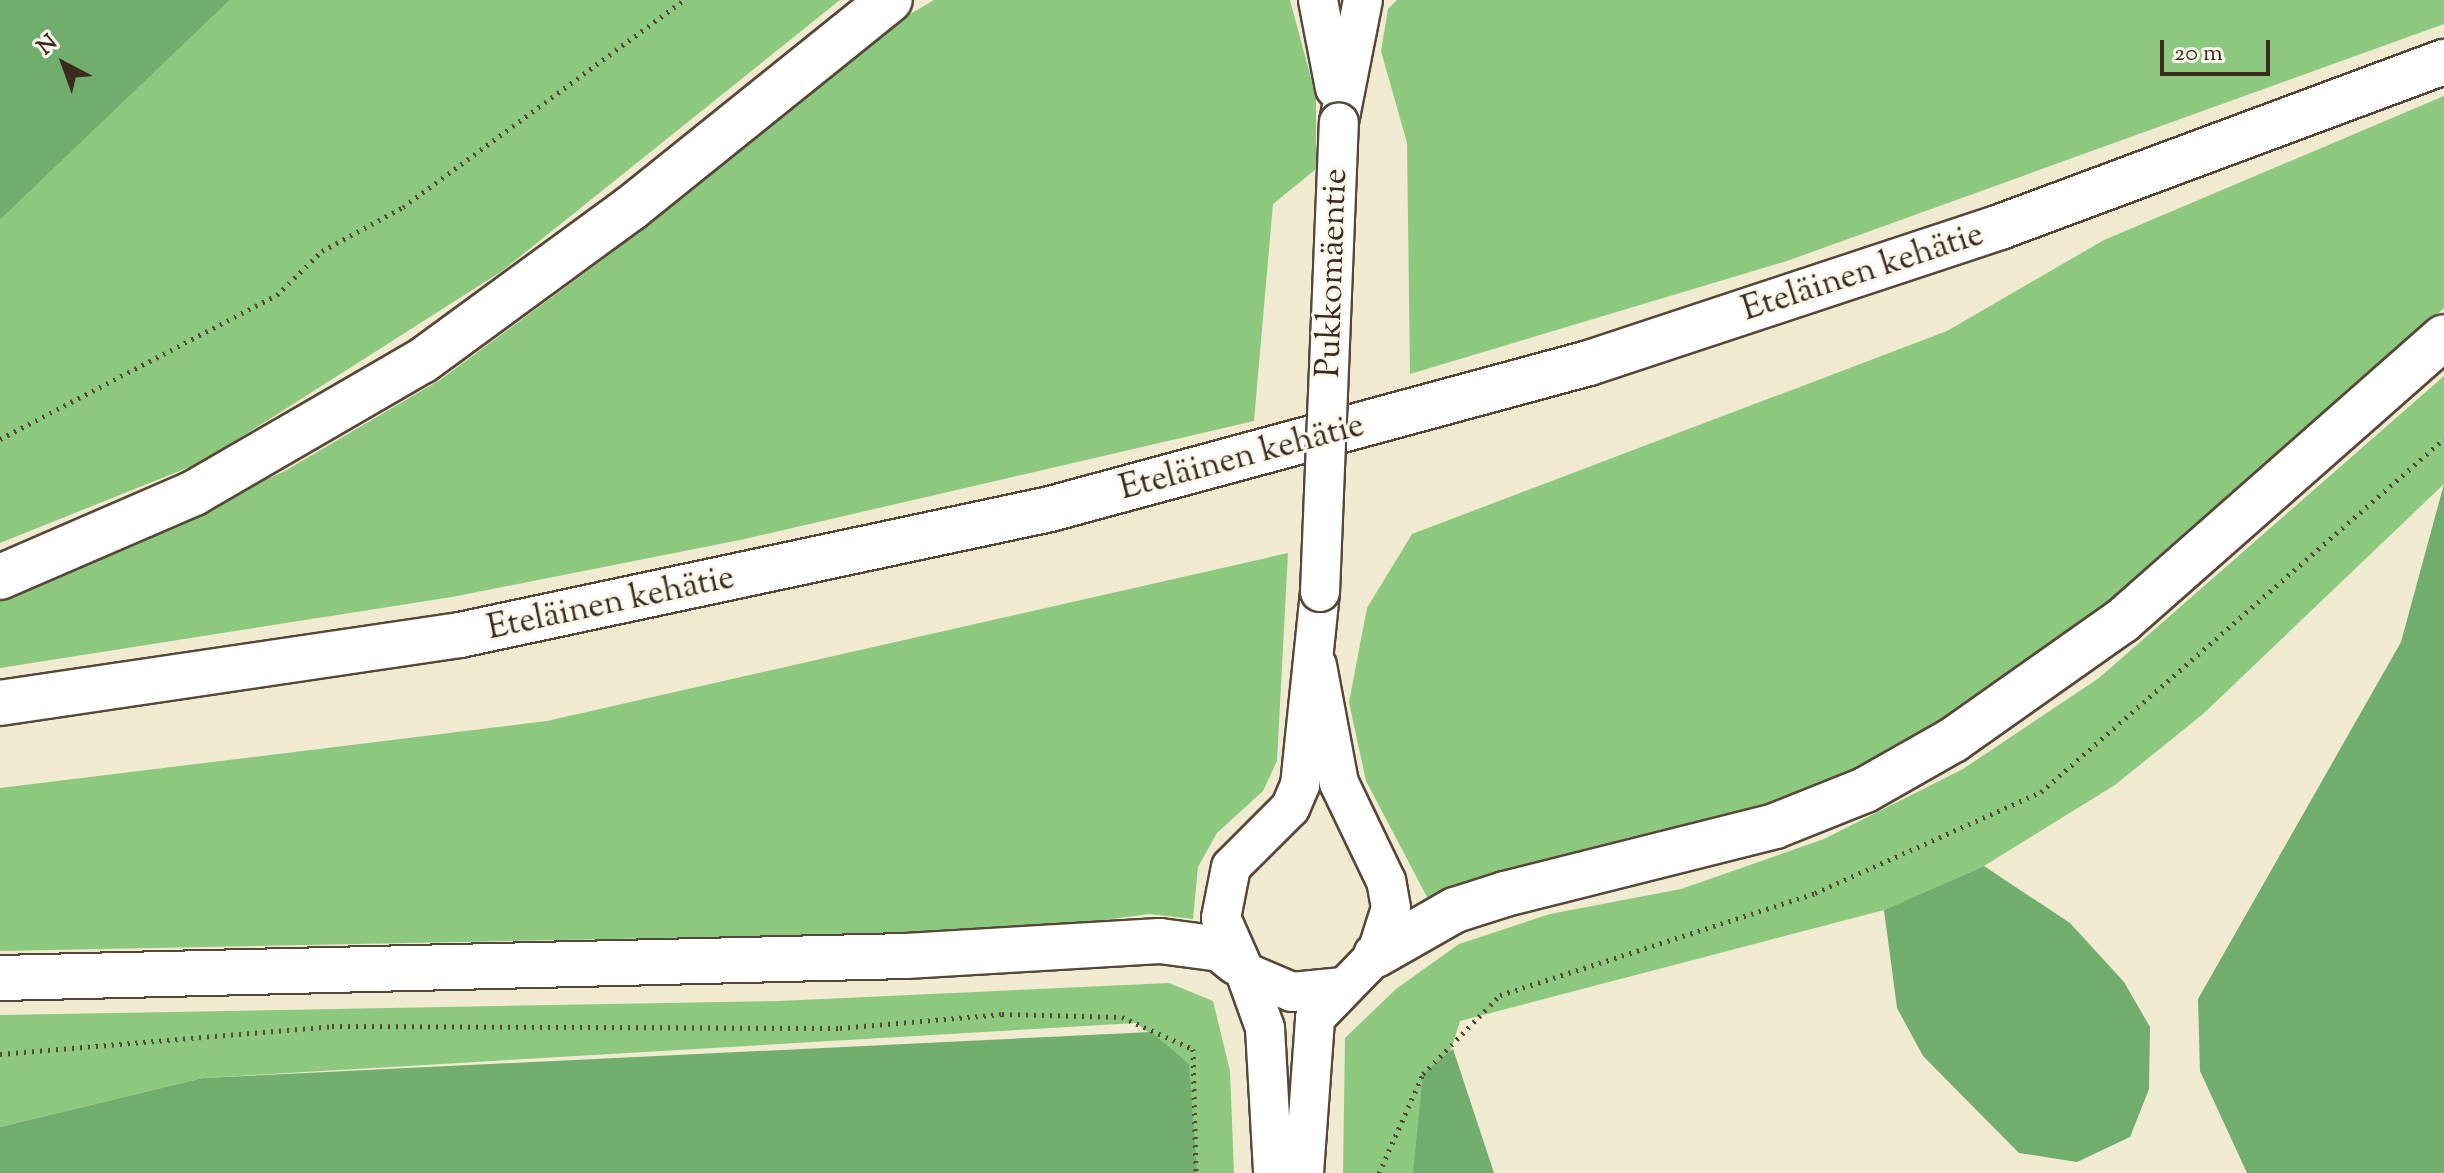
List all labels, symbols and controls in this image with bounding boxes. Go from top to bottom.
north arrow [24,24,104,104]
scale bar [2164,24,2274,74]
text: N [31,28,65,64]
text: 20 m [2174,37,2223,71]
street label: Pukkomäentie [1309,168,1357,378]
street label: Eteläinen kehätie [1737,215,1989,331]
street label: Eteläinen kehätie [1115,406,1369,510]
street label: Eteläinen kehätie [484,558,738,650]

